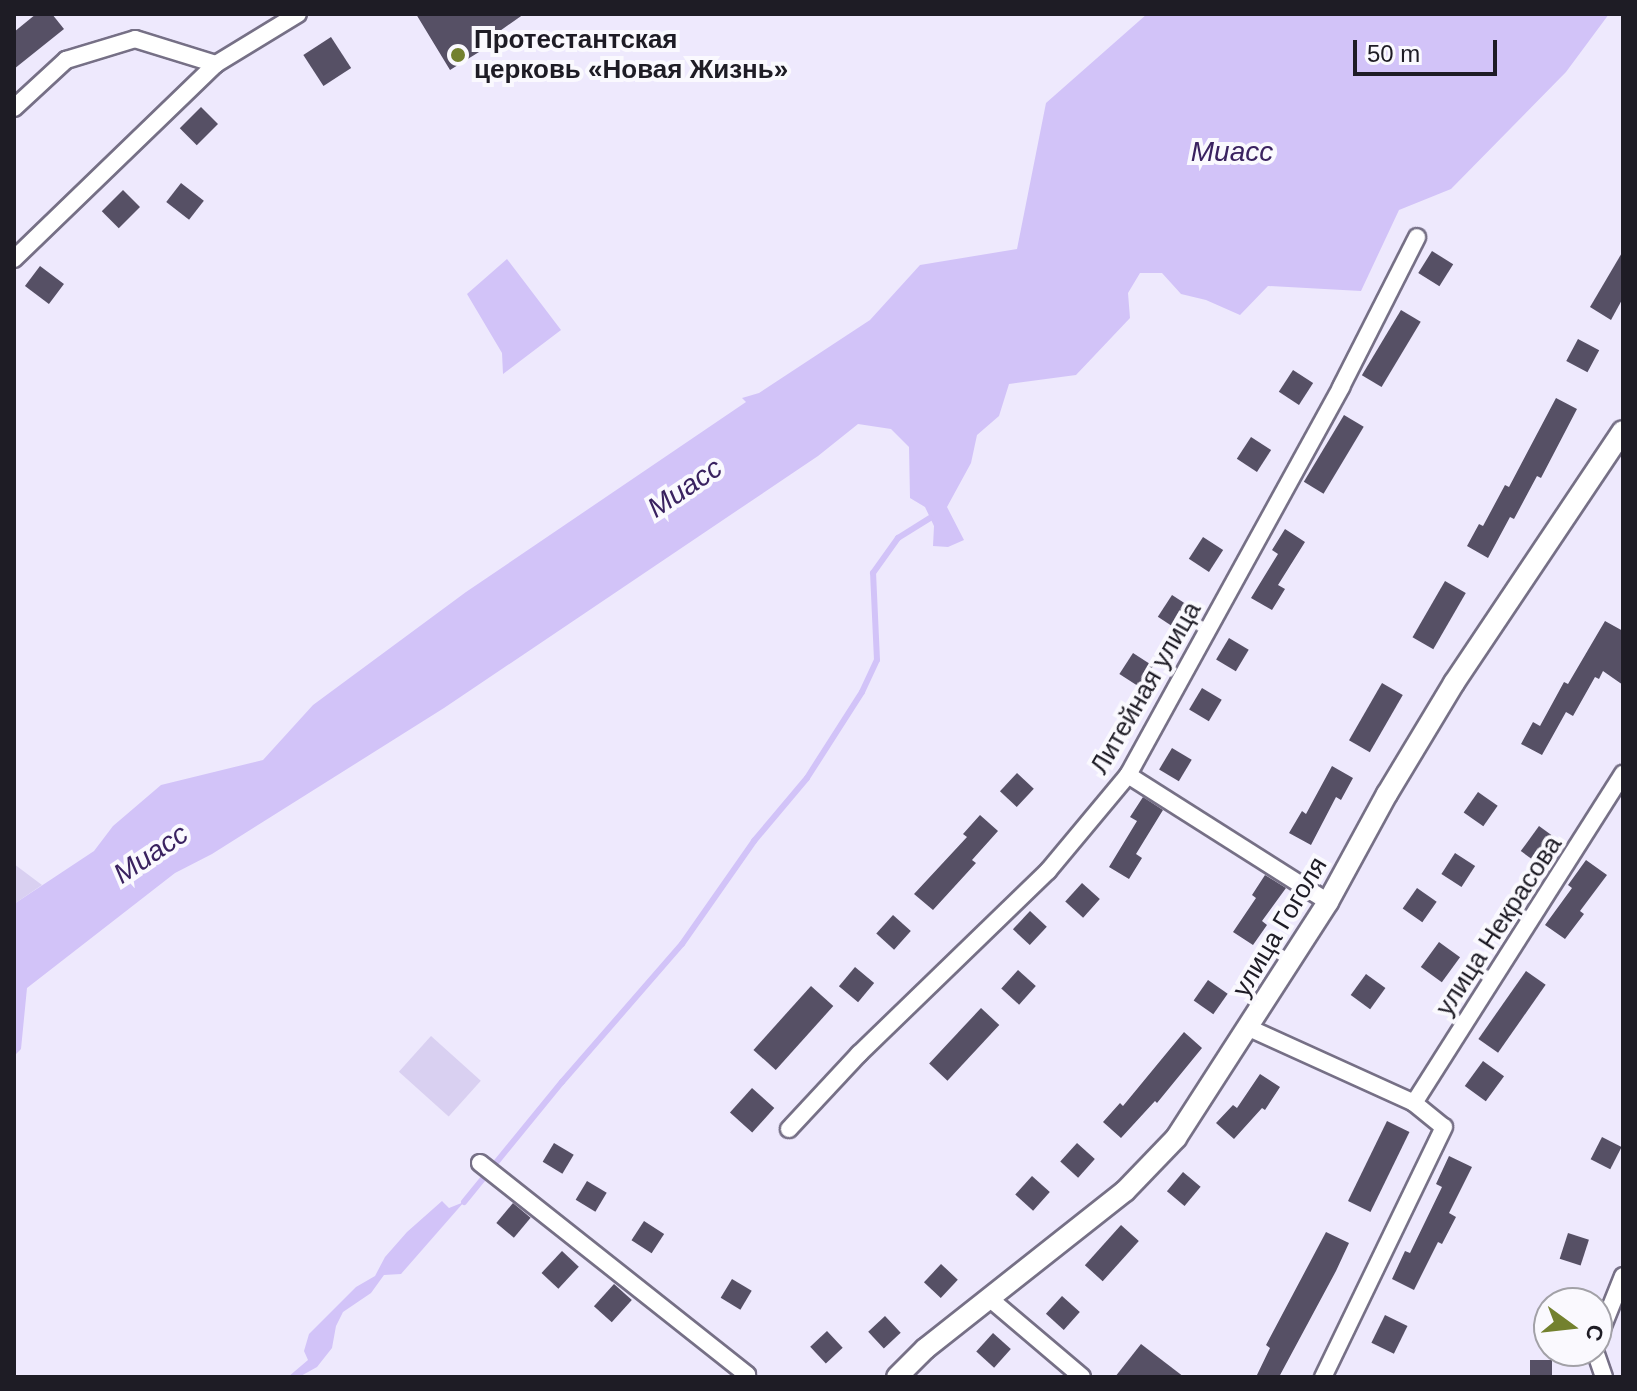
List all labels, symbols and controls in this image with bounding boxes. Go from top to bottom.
place label: Протестантская церковь «Новая Жизнь» [474,24,788,86]
scale bar [1357,24,1501,74]
text: 50 m [1367,40,1420,67]
marker: Протестантская церковь «Новая Жизнь» [449,46,467,64]
water label: Миасс [1191,135,1273,169]
water label: Миасс [641,451,729,525]
street label: Литейная улица [1084,596,1208,780]
water label: Миасс [107,817,195,891]
street label: улица Некрасова [1429,830,1569,1022]
street label: улица Гоголя [1226,851,1334,1003]
north arrow [1533,1287,1613,1367]
text: С [1581,1322,1609,1344]

